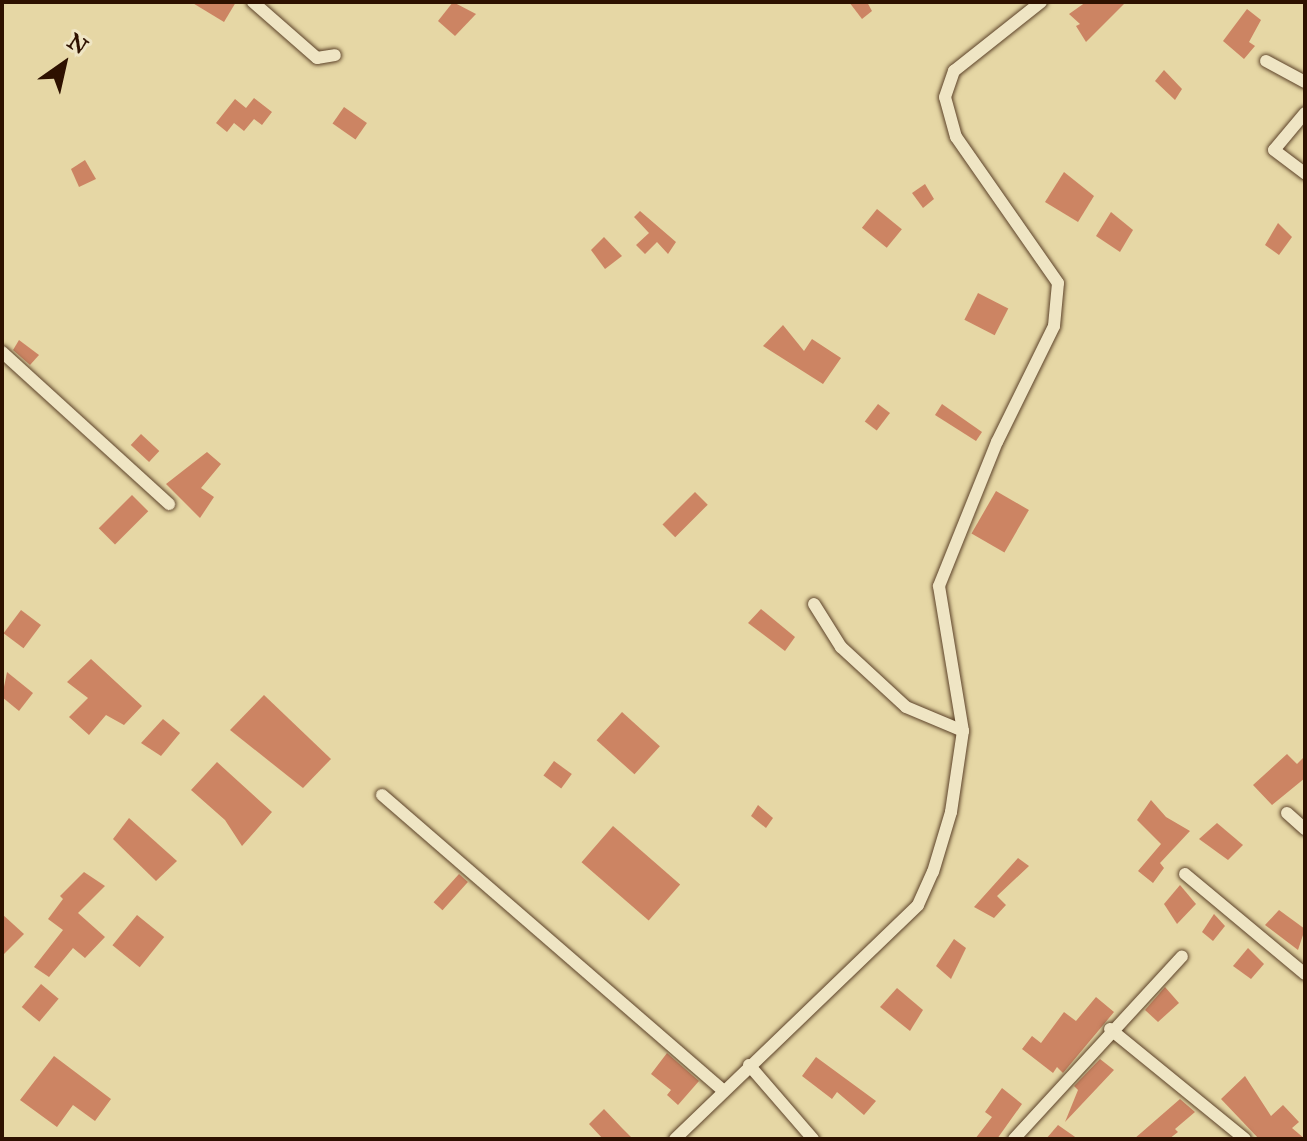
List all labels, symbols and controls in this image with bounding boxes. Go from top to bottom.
north arrow [24,24,104,104]
text: N [62,27,93,60]

